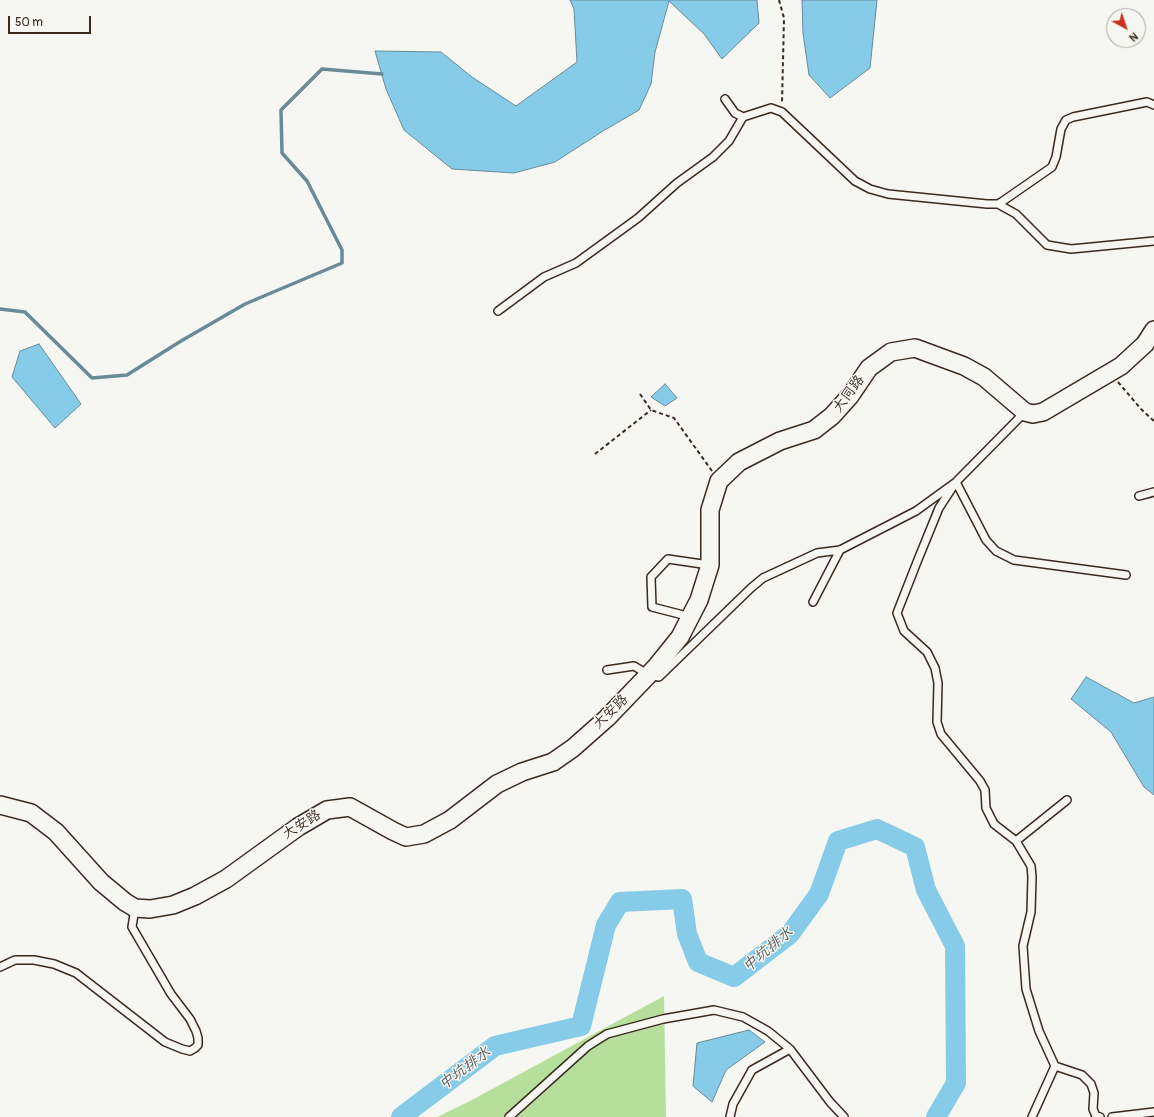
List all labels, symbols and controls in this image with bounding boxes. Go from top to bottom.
scale bar [10,8,93,34]
north arrow [1106,8,1146,48]
text: 50 m [15,15,43,30]
text: N [1126,29,1140,44]
street label: 大同路 [830,372,868,416]
street label: 大安路 [590,691,632,733]
street label: 大安路 [280,807,324,843]
water label: 中坑排水 [739,924,797,976]
water label: 中坑排水 [436,1044,494,1094]

